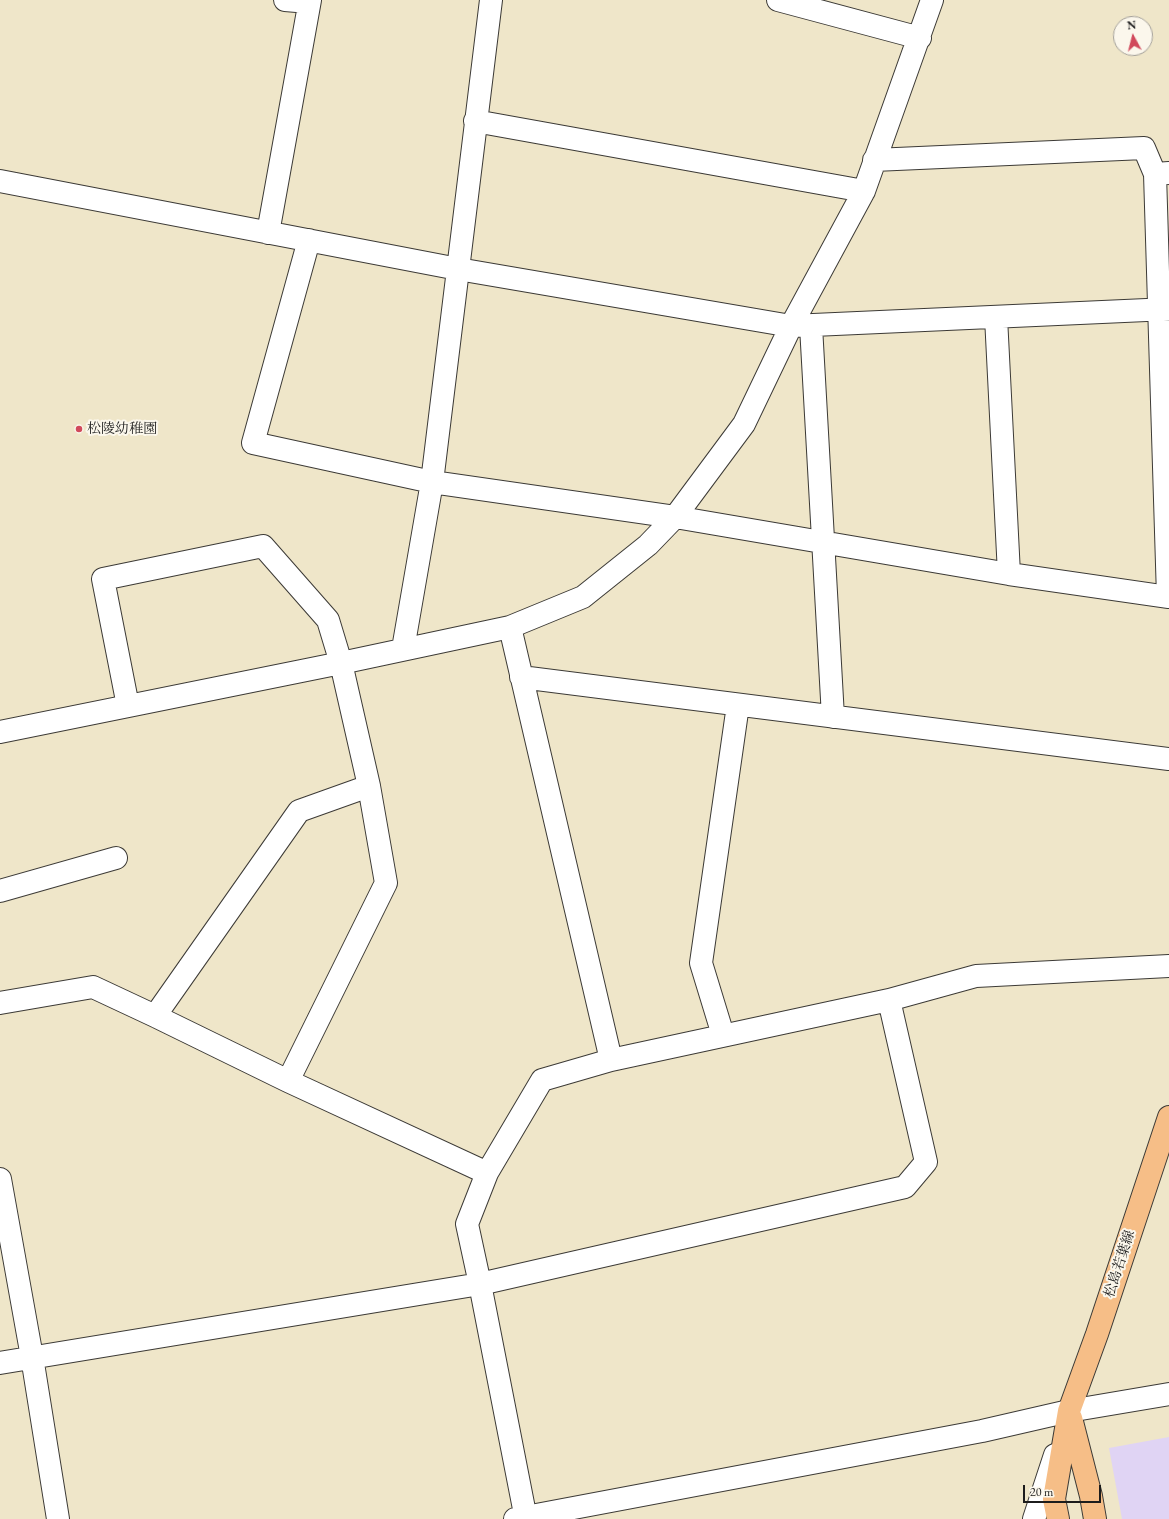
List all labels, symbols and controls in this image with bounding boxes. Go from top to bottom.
north arrow [1113,16,1153,56]
text: N [1126,18,1137,33]
place label: 松陵幼稚園 [87,421,157,437]
marker: 松陵幼稚園 [74,424,84,434]
street label: 松島若葉線 [1101,1228,1139,1300]
scale bar [1025,1477,1103,1503]
text: 20 m [1030,1484,1053,1500]

